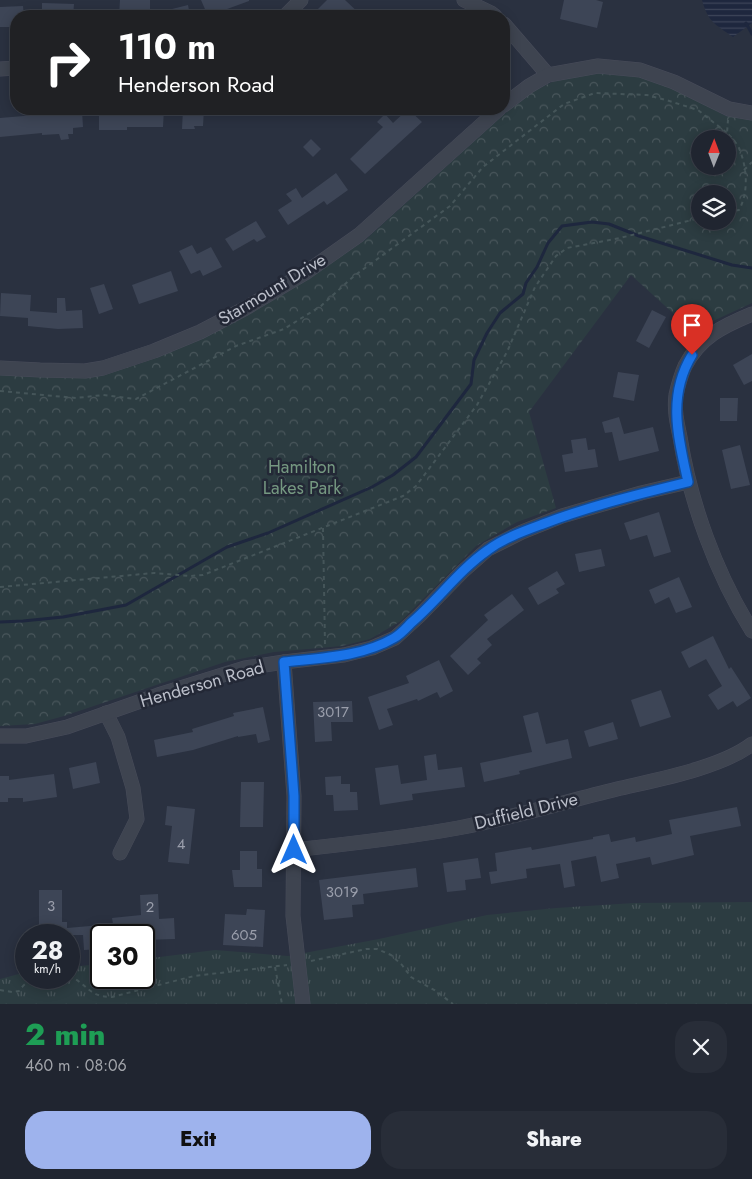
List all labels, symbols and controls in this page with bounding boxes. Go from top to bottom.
text: 110 m [118,22,216,72]
icon: right [35,30,100,95]
text: Henderson Road [118,68,275,100]
north arrow [691,130,736,175]
map controls [691,130,736,230]
button: layers [691,185,736,230]
street label: Starmount Drive [213,247,331,331]
pin [671,304,713,355]
icon: arrive [678,311,706,339]
park label: Hamilton Lakes Park [263,454,341,501]
street label: Henderson Road [137,654,267,714]
house number: 3017 [317,701,349,723]
street label: Duffield Drive [472,786,580,836]
position arrow [267,823,319,875]
house number: 4 [177,833,186,855]
house number: 3019 [326,881,358,903]
house number: 3 [47,895,55,917]
house number: 2 [146,896,154,918]
speed limit sign: 30 [90,924,155,989]
house number: 605 [231,924,257,946]
text: 28 [31,932,64,968]
text: km/h [34,960,61,978]
text: 2 min [25,1013,106,1056]
button: close [675,1021,727,1073]
text: 460 m · 08:06 [25,1054,127,1077]
button: Exit [25,1111,371,1169]
button: Share [381,1111,727,1169]

